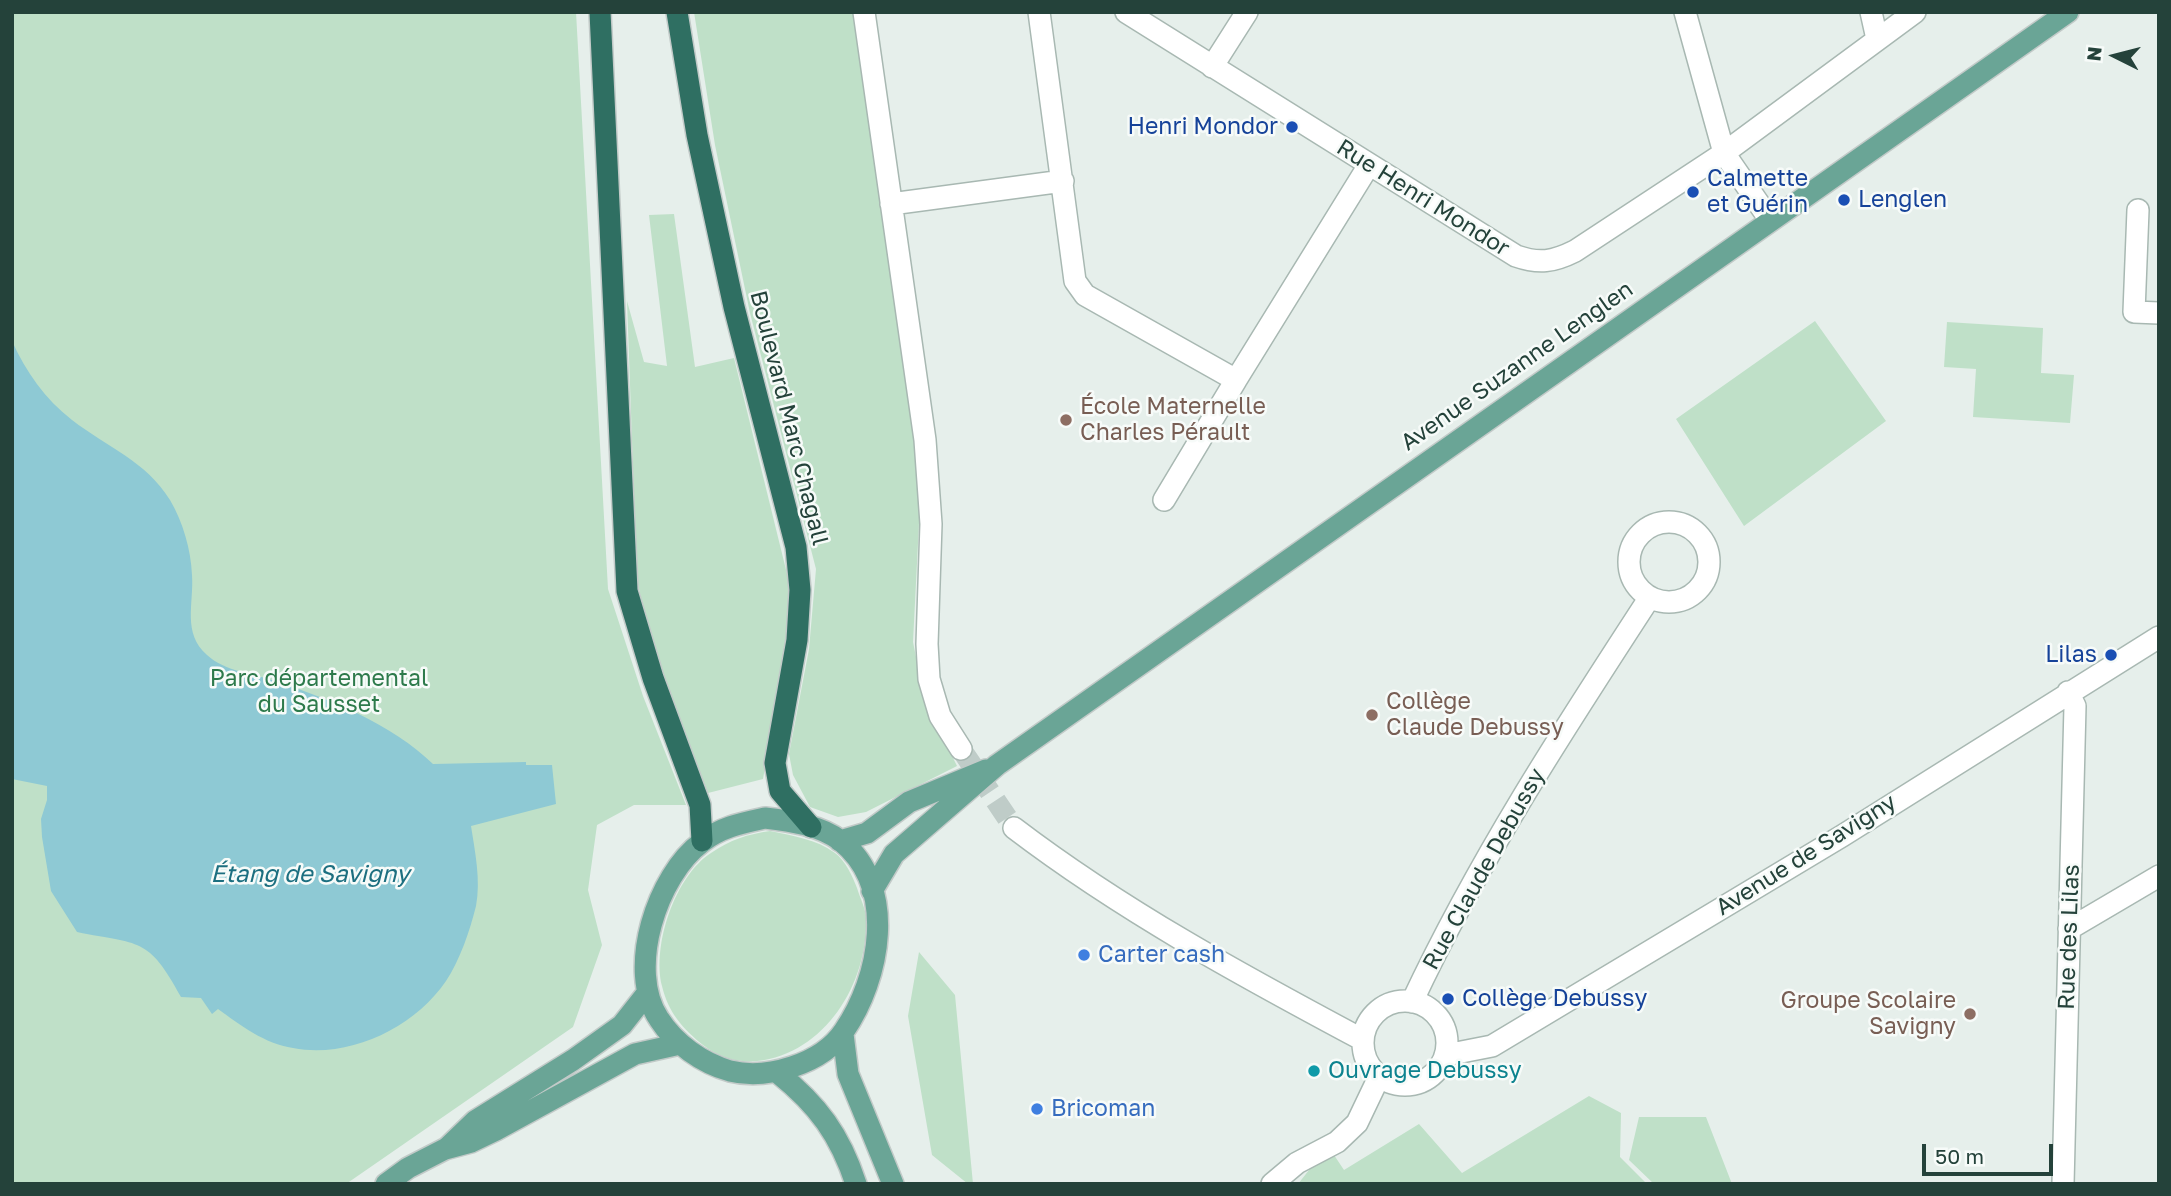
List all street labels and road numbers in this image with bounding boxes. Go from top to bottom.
street label: Rue Henri Mondor [1331,134,1515,262]
street label: Avenue Suzanne Lenglen [1396,275,1638,457]
street label: Boulevard Marc Chagall [744,288,834,548]
street label: Rue Claude Debussy [1417,763,1551,975]
street label: Avenue de Savigny [1711,788,1901,922]
street label: Rue des Lilas [2053,864,2085,1010]

